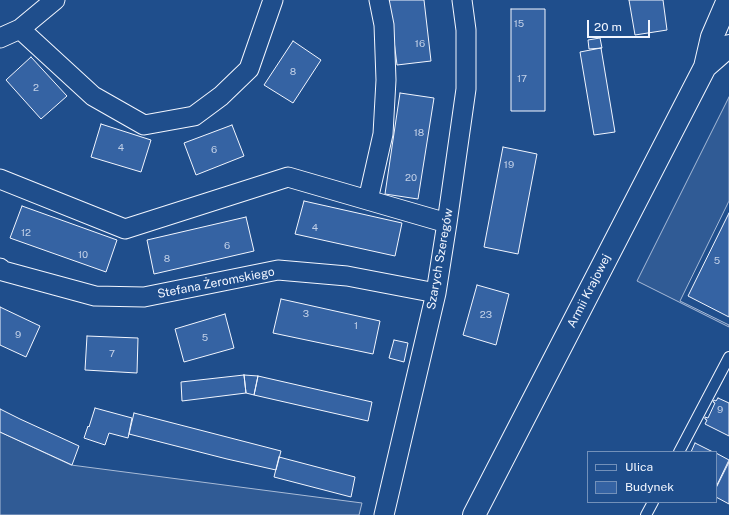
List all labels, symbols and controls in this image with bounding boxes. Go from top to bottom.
scale bar [589,12,652,38]
house number: 15 [514,18,524,30]
text: 20 m [594,20,622,34]
house number: 16 [415,38,425,50]
house number: 8 [290,66,296,78]
house number: 17 [517,73,527,85]
house number: 2 [33,82,39,94]
house number: 18 [414,127,424,139]
house number: 4 [118,142,124,154]
house number: 6 [211,144,217,156]
house number: 19 [504,159,514,171]
house number: 20 [405,172,417,184]
street label: Szarych Szeregów [424,207,456,311]
house number: 4 [312,222,318,234]
house number: 12 [21,227,31,239]
house number: 6 [224,240,230,252]
house number: 10 [78,249,88,261]
street label: Armii Krajowej [564,252,614,330]
house number: 8 [164,253,170,265]
house number: 5 [714,255,720,267]
street label: Stefana Żeromskiego [156,265,276,301]
house number: 3 [303,308,309,320]
house number: 23 [480,309,492,321]
house number: 1 [354,320,358,332]
house number: 9 [15,329,21,341]
house number: 5 [202,332,208,344]
house number: 7 [109,348,115,360]
house number: 9 [717,404,723,416]
legend [587,451,717,503]
text: Ulica [625,460,653,474]
text: Budynek [625,480,674,494]

